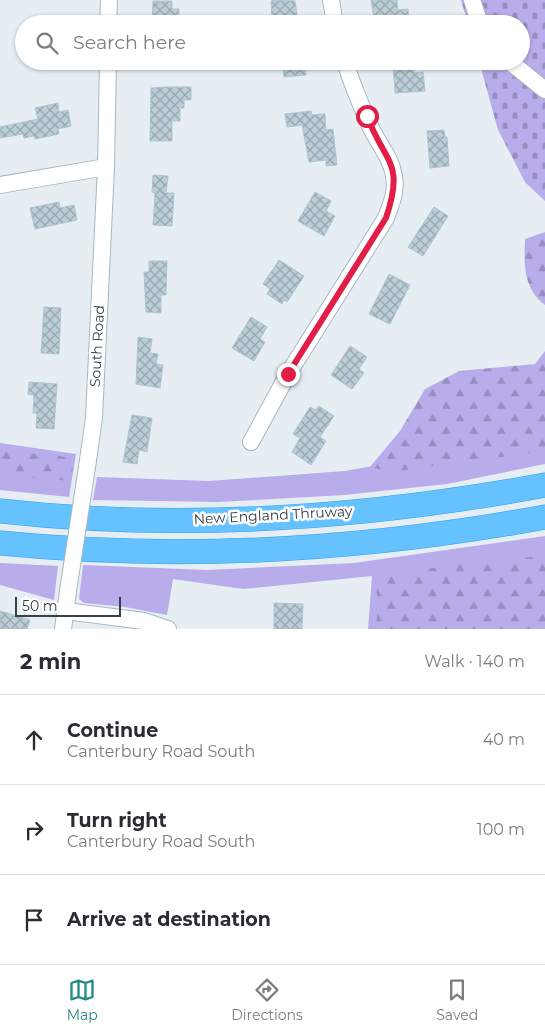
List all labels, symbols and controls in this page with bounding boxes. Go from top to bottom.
search box [15,15,530,70]
icon: search [33,29,61,57]
text: Search here [73,31,186,54]
route start [356,105,379,128]
street label: South Road [86,304,108,388]
route end [277,363,300,386]
street label: New England Thruway [193,502,353,528]
scale bar [15,594,121,617]
text: 50 m [22,597,58,615]
text: 2 min [20,649,81,674]
text: Walk · 140 m [424,652,525,671]
text: Continue [67,719,158,742]
icon: ahead [20,726,48,754]
text: 40 m [483,730,525,749]
text: Canterbury Road South [67,742,255,761]
text: Turn right [67,809,167,832]
icon: right [20,816,48,844]
text: 100 m [477,820,525,839]
text: Canterbury Road South [67,832,255,851]
icon: arrive [20,906,48,934]
text: Arrive at destination [67,908,271,931]
tab: Map [67,976,98,1024]
tab: Directions [231,976,303,1024]
tab: Saved [436,976,478,1024]

